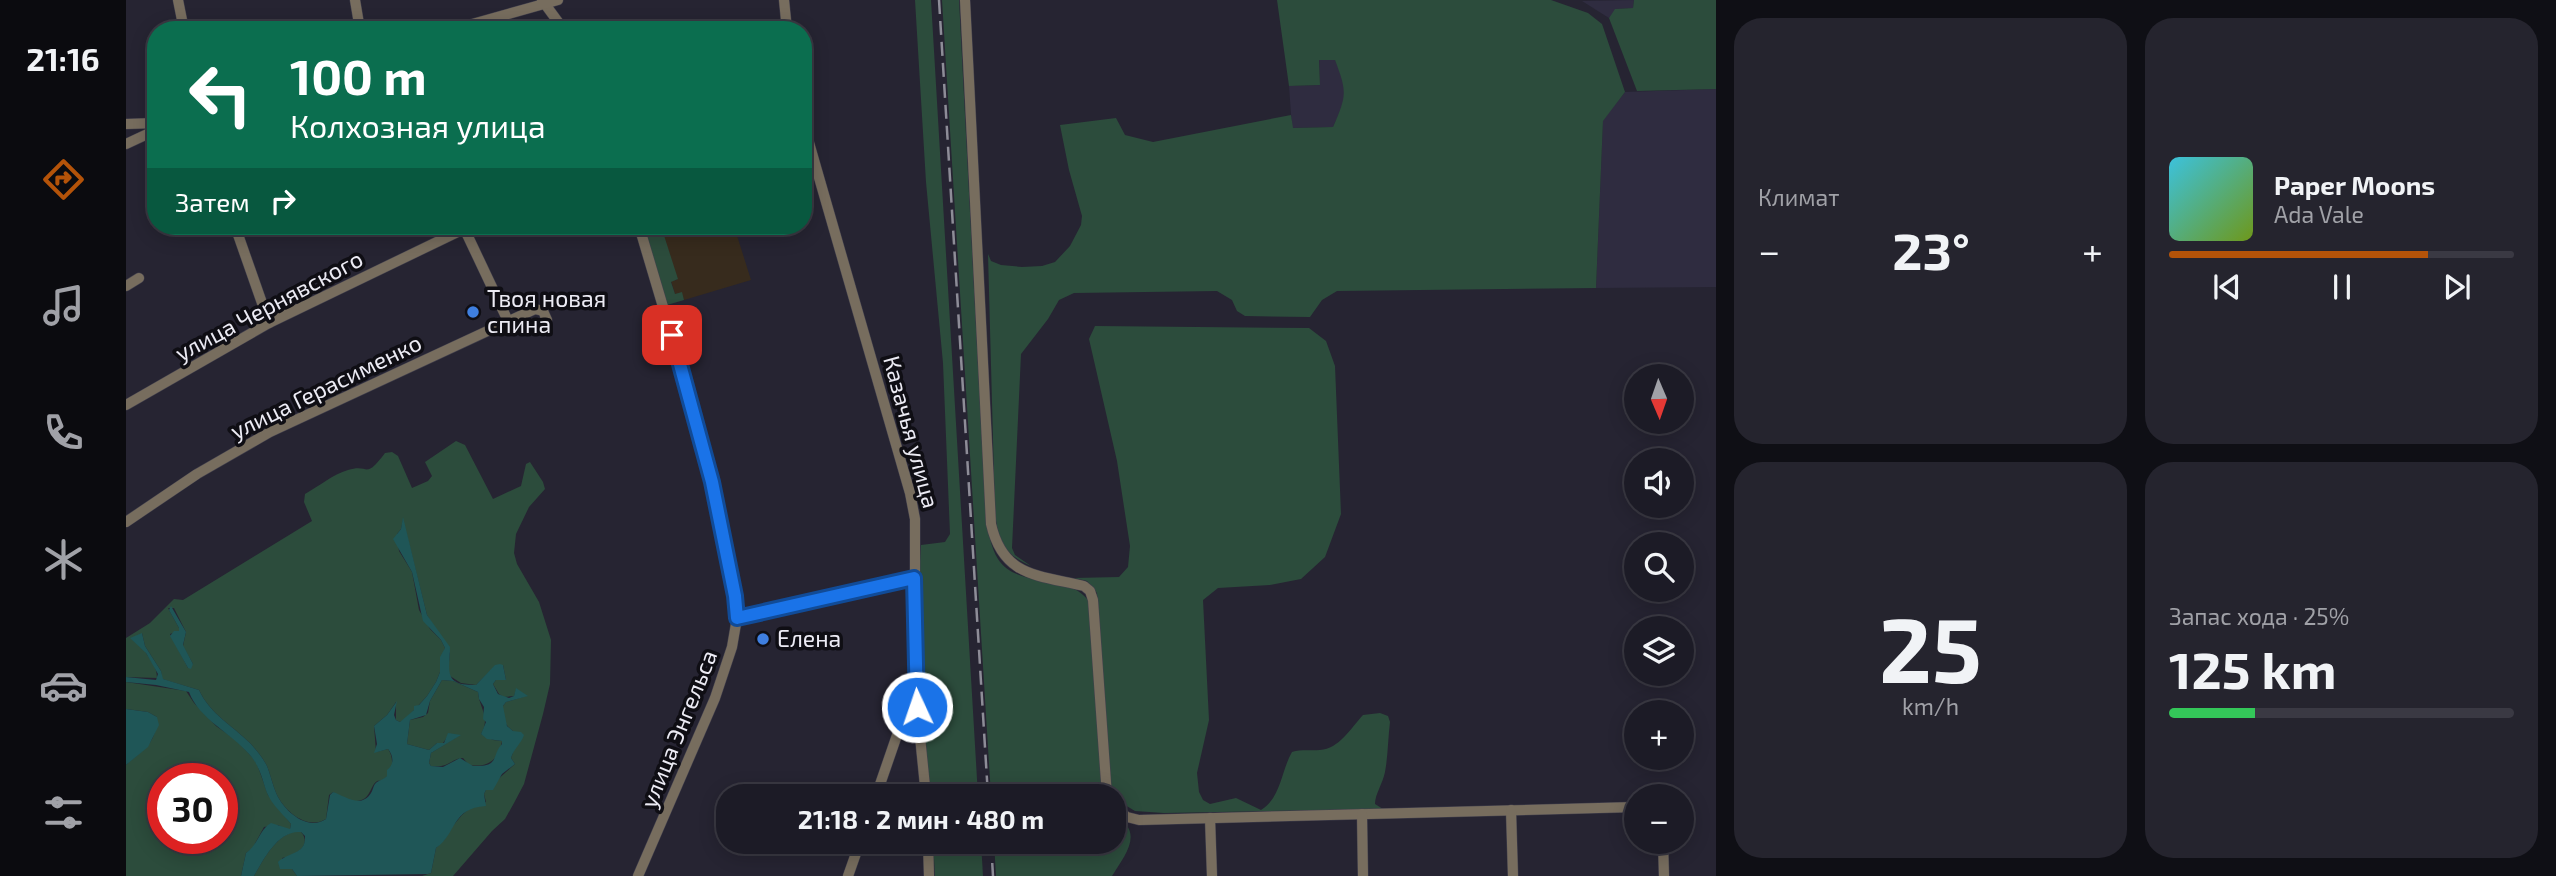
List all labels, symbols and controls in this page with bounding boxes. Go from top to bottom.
text: 21:16 [26,39,100,77]
text: 100 m [290,46,427,105]
icon: left [175,49,266,140]
text: Колхозная улица [290,106,546,144]
icon: directions [39,155,88,204]
text: Paper Moons [2274,169,2435,200]
icon: right [264,182,302,220]
text: Климат [1758,183,1839,211]
text: Затем [175,186,250,217]
text: Ada Vale [2274,200,2364,228]
text: 23° [1892,218,1970,280]
text: − [1758,227,1780,273]
text: + [2082,227,2103,273]
street label: улица Чернявского [170,244,368,367]
icon: previous [2208,268,2246,306]
icon: pause [2323,268,2361,306]
icon: next [2438,268,2476,306]
icon: music [39,281,88,330]
place label: Твоя новая спина [487,284,606,338]
marker: Твоя новая спина [465,304,481,320]
pin [642,305,702,365]
icon: arrive [653,316,691,354]
street label: улица Герасименко [225,328,426,445]
street label: Казачья улица [877,353,946,511]
north arrow [1624,364,1694,434]
map controls [1624,364,1694,854]
icon: phone [39,408,88,457]
button: sound [1624,448,1694,518]
button: search [1624,532,1694,602]
icon: climate [39,535,88,584]
text: 25 [1879,592,1982,701]
text: Запас хода · 25% [2169,602,2349,630]
button: layers [1624,616,1694,686]
place label: Елена [777,624,841,652]
marker: Елена [755,631,771,647]
text: 125 km [2169,637,2337,699]
street label: улица Энгельса [634,646,723,812]
icon: car [39,661,88,710]
position arrow [880,670,954,744]
text: km/h [1902,692,1959,720]
button: + [1624,700,1694,770]
speed limit sign: 30 [147,763,238,854]
button: − [1624,784,1694,854]
icon: filters [39,788,88,837]
text: 21:18 · 2 мин · 480 m [798,803,1044,834]

